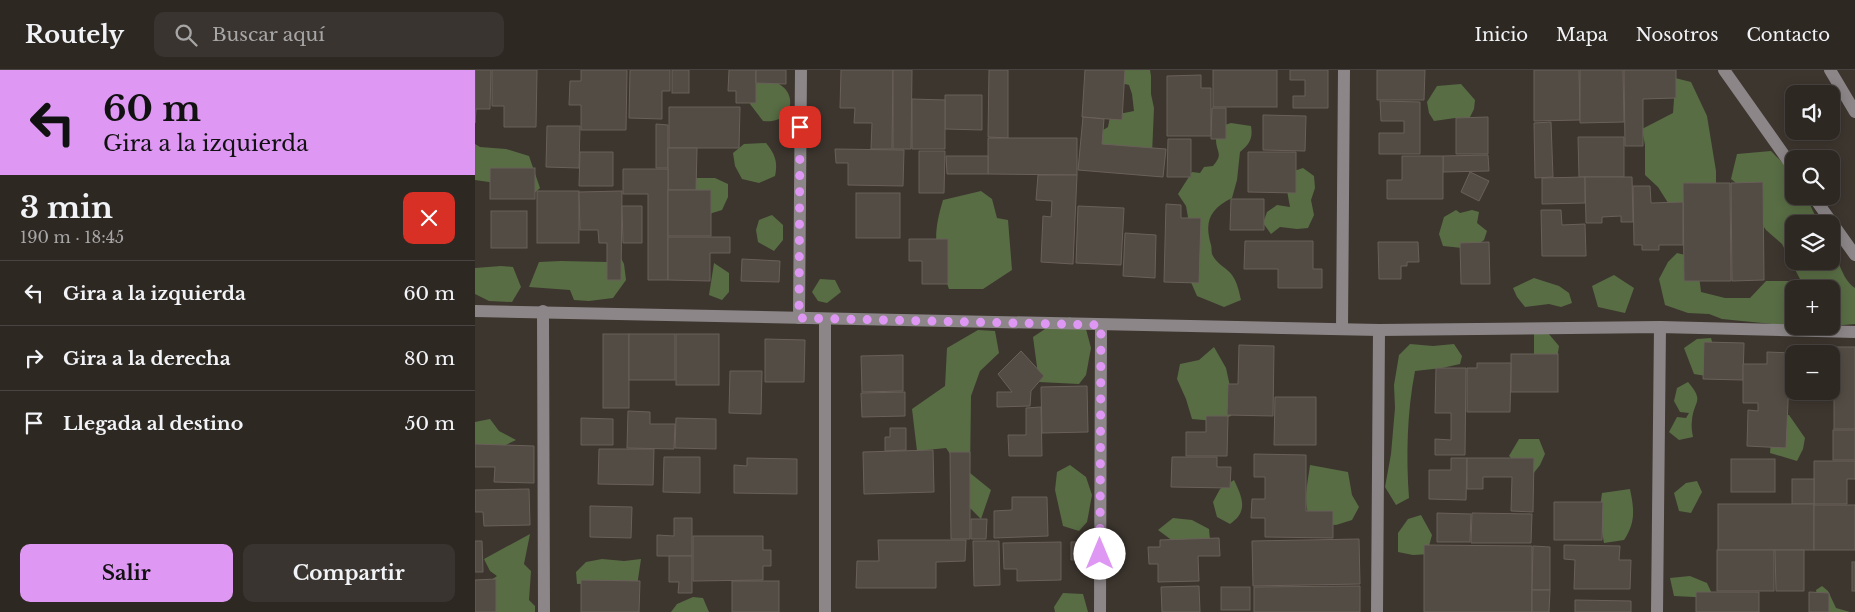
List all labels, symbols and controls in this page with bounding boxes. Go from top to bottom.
search box [154,12,504,57]
text: Routely [25,20,124,49]
icon: search [172,21,200,49]
text: Buscar aquí [212,23,325,46]
text: Inicio [1474,24,1528,46]
text: Mapa [1556,24,1608,46]
text: Nosotros [1636,24,1718,46]
text: Contacto [1746,24,1830,46]
map controls [1785,85,1840,400]
button: sound [1785,85,1840,140]
text: 60 m [103,87,201,130]
icon: left [20,90,85,155]
pin [779,106,821,148]
icon: arrive [786,113,814,141]
text: Gira a la izquierda [103,130,308,157]
button: search [1785,150,1840,205]
text: 3 min [20,189,113,226]
button: close [403,192,455,244]
button: layers [1785,215,1840,270]
text: 190 m · 18:45 [20,227,124,247]
icon: left [20,279,48,307]
button: + [1785,280,1840,335]
text: Gira a la izquierda [63,282,246,305]
text: 60 m [403,282,455,305]
icon: right [20,344,48,372]
button: − [1785,345,1840,400]
text: Gira a la derecha [63,347,231,370]
text: 80 m [404,347,455,370]
icon: arrive [20,409,48,437]
text: Llegada al destino [63,412,243,435]
text: 50 m [405,412,455,435]
position arrow [1073,527,1125,579]
button: Salir [20,544,233,602]
button: Compartir [243,544,455,602]

